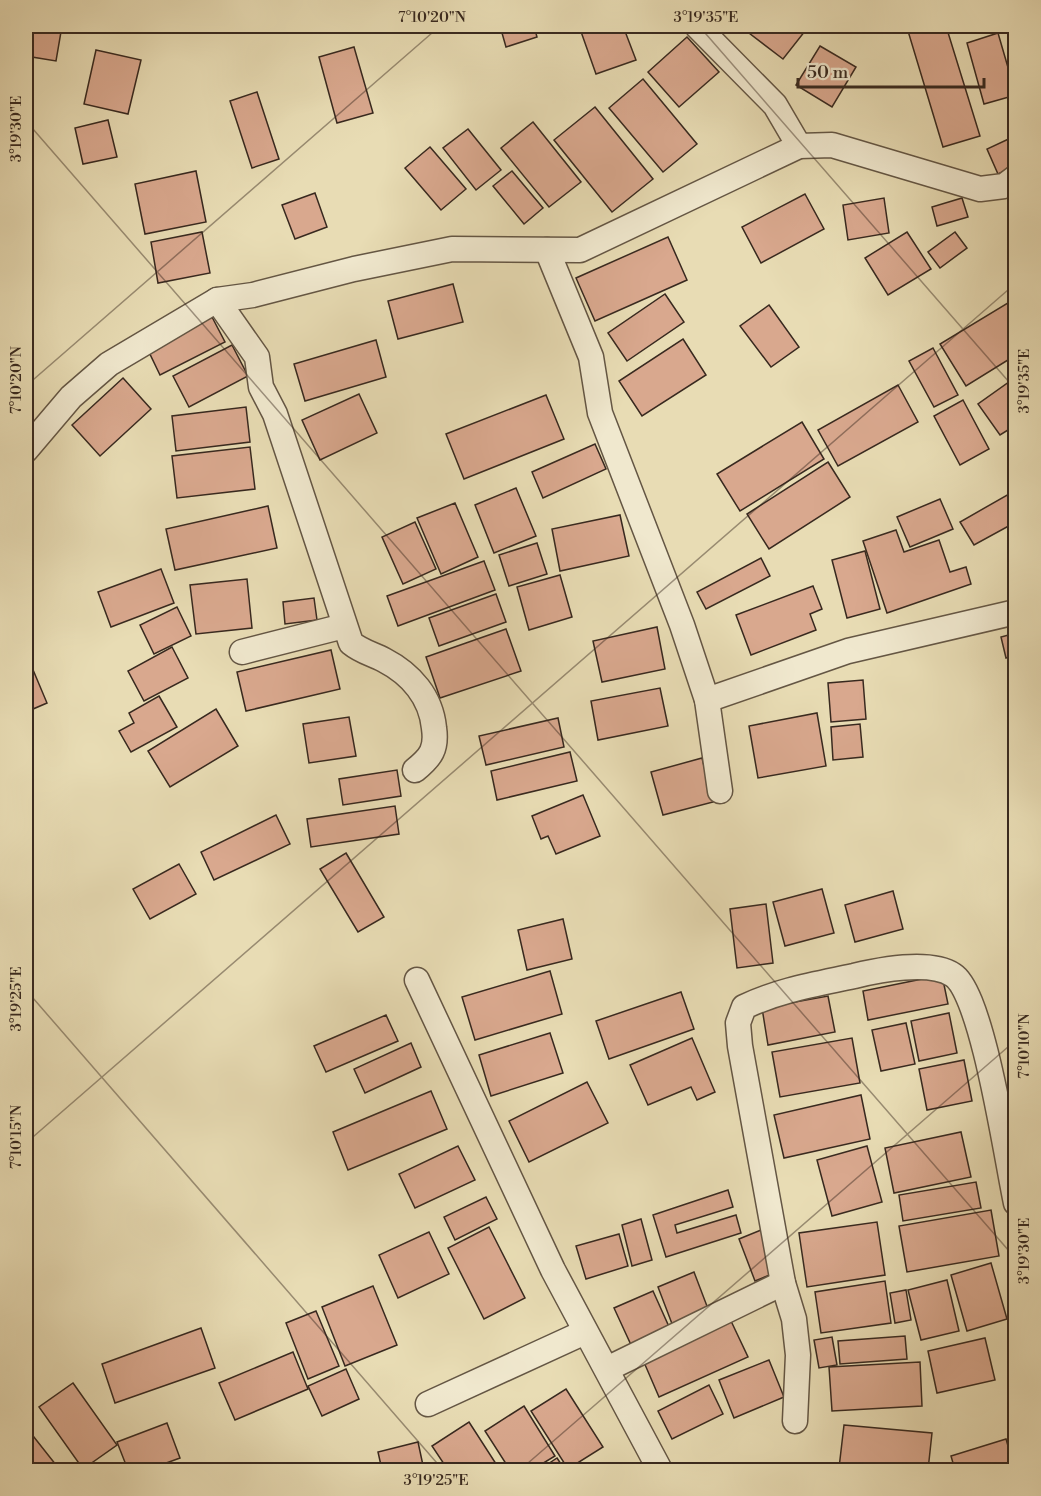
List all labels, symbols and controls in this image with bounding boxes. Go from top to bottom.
text: 7°10'20"N [398,8,466,27]
text: 3°19'35"E [674,8,738,27]
scale bar [798,51,984,89]
text: 50 m [807,61,849,84]
text: 3°19'30"E [7,96,26,162]
text: 7°10'20"N [7,346,26,414]
text: 3°19'35"E [1015,349,1034,413]
text: 3°19'25"E [7,966,26,1032]
text: 7°10'10"N [1015,1013,1034,1079]
text: 7°10'15"N [7,1105,26,1169]
text: 3°19'30"E [1015,1218,1034,1284]
text: 3°19'25"E [403,1471,469,1490]

